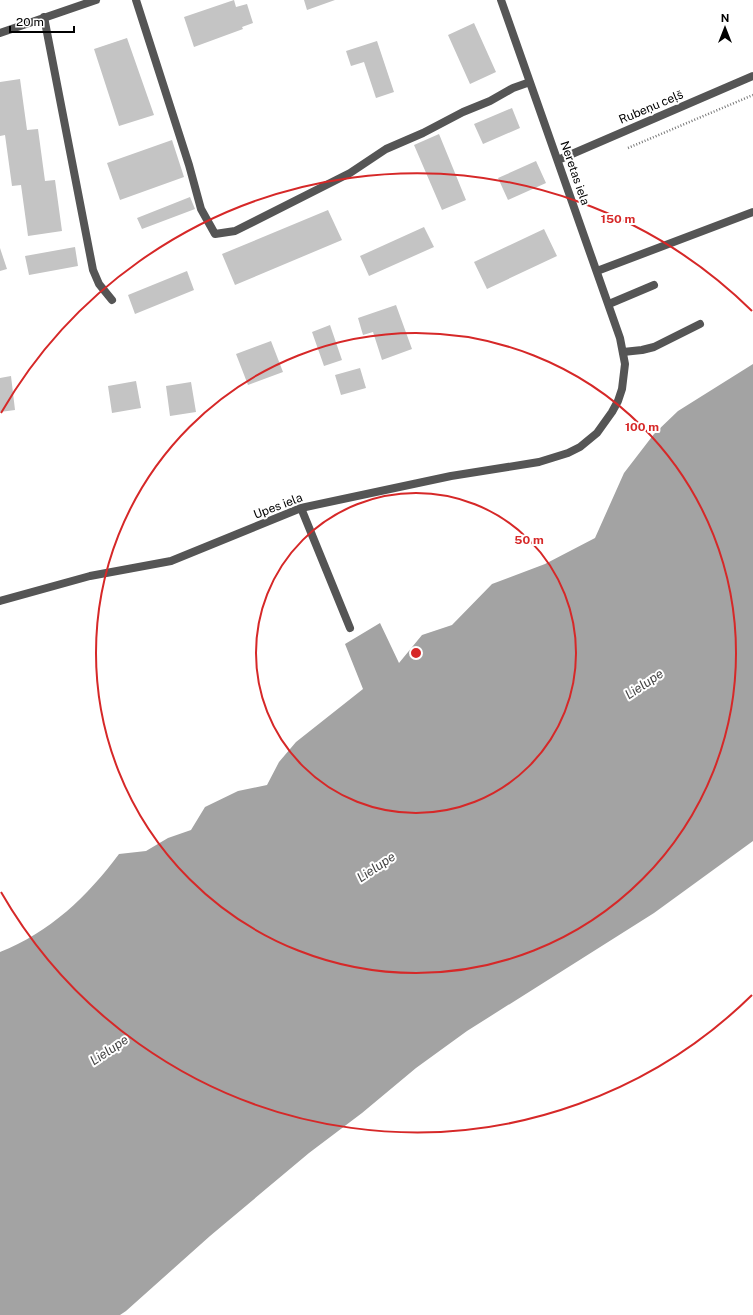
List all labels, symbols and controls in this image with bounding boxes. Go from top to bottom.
scale bar [10,8,74,34]
north arrow [705,8,745,48]
text: N [721,12,729,24]
text: 20 m [16,15,44,29]
street label: Rubeņu ceļš [617,87,685,127]
street label: Neretas iela [557,139,593,207]
text: 150 m [601,212,635,226]
text: 100 m [625,420,659,434]
street label: Upes iela [252,490,304,522]
text: 50 m [514,533,544,547]
centre of rings [409,646,423,660]
water label: Lielupe [622,666,666,702]
water label: Lielupe [354,849,398,885]
water label: Lielupe [87,1032,131,1068]

